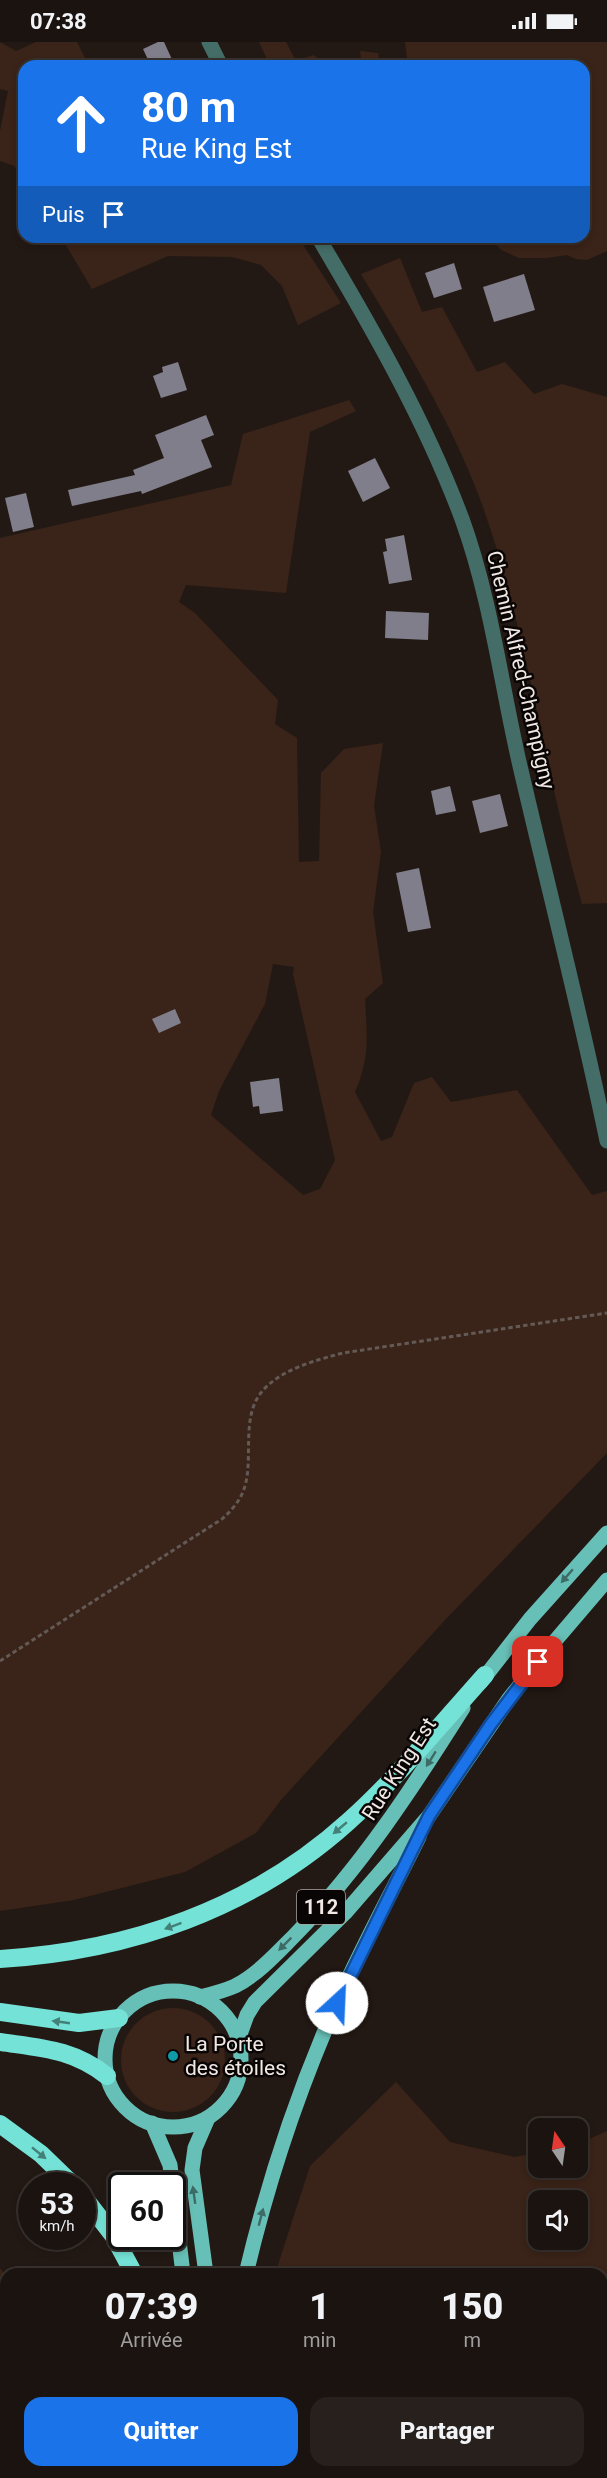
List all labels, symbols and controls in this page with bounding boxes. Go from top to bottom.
text: 07:38 [30,9,87,34]
text: 80 m [141,83,236,132]
icon: ahead [42,84,120,162]
text: Rue King Est [141,133,292,165]
icon: arrive [97,198,130,231]
text: Puis [42,202,85,227]
street label: Chemin Alfred-Champigny [482,549,560,792]
one-way arrow [561,1568,574,1584]
pin [512,1636,563,1687]
icon: arrive [521,1645,554,1678]
street label: Rue King Est [357,1713,441,1825]
one-way arrow [425,1751,437,1767]
one-way arrow [332,1822,348,1835]
road number: 112 [297,1890,345,1924]
one-way arrow [164,1921,182,1931]
one-way arrow [279,1937,293,1951]
position arrow [305,1971,369,2035]
one-way arrow [51,2017,70,2026]
place label: La Porte des étoiles [185,2032,286,2080]
marker: La Porte des étoiles [166,2049,180,2063]
north arrow [528,2118,588,2178]
map controls [528,2118,588,2250]
one-way arrow [31,2146,47,2159]
speed limit sign: 60 [108,2172,186,2250]
text: 53 [40,2186,74,2221]
one-way arrow [190,2186,199,2205]
button: sound [528,2190,588,2250]
one-way arrow [256,2208,266,2226]
text: km/h [39,2217,75,2235]
text: 07:39 [105,2286,198,2328]
text: 1 [309,2286,330,2328]
text: 150 [441,2286,503,2328]
text: Arrivée [120,2328,183,2352]
text: min [303,2328,336,2352]
text: m [463,2328,481,2352]
button: Quitter [24,2397,298,2466]
button: Partager [310,2397,584,2466]

